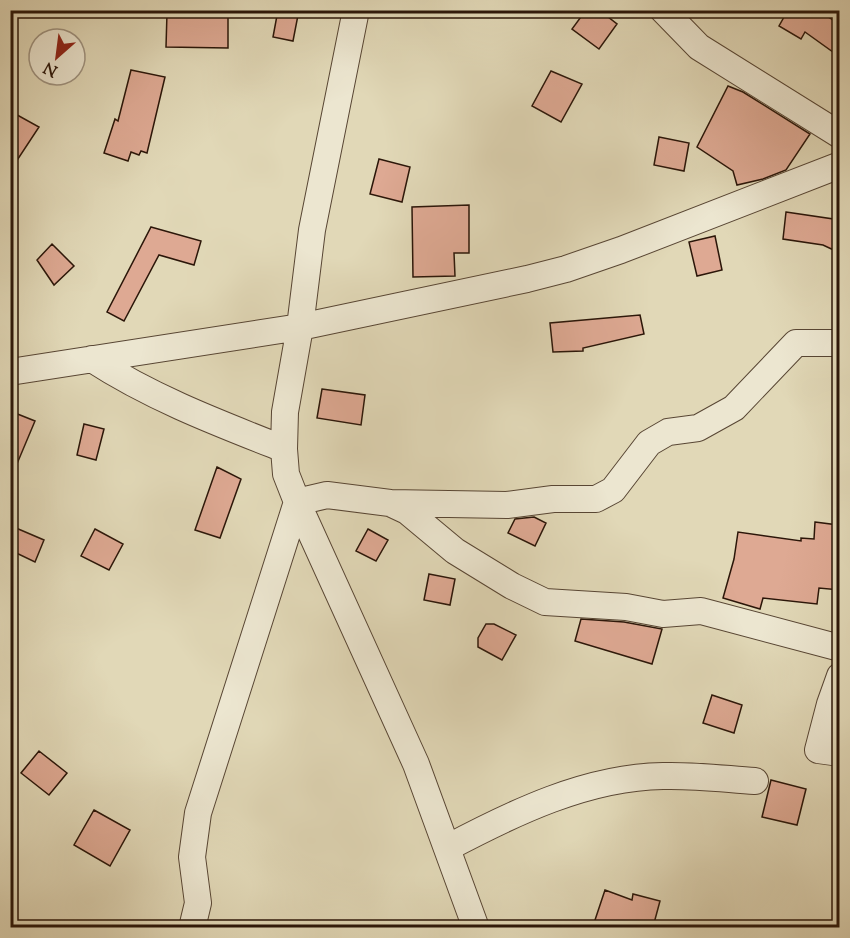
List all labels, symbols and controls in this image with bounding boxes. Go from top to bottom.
north arrow [27,27,87,87]
text: N [40,55,62,81]

